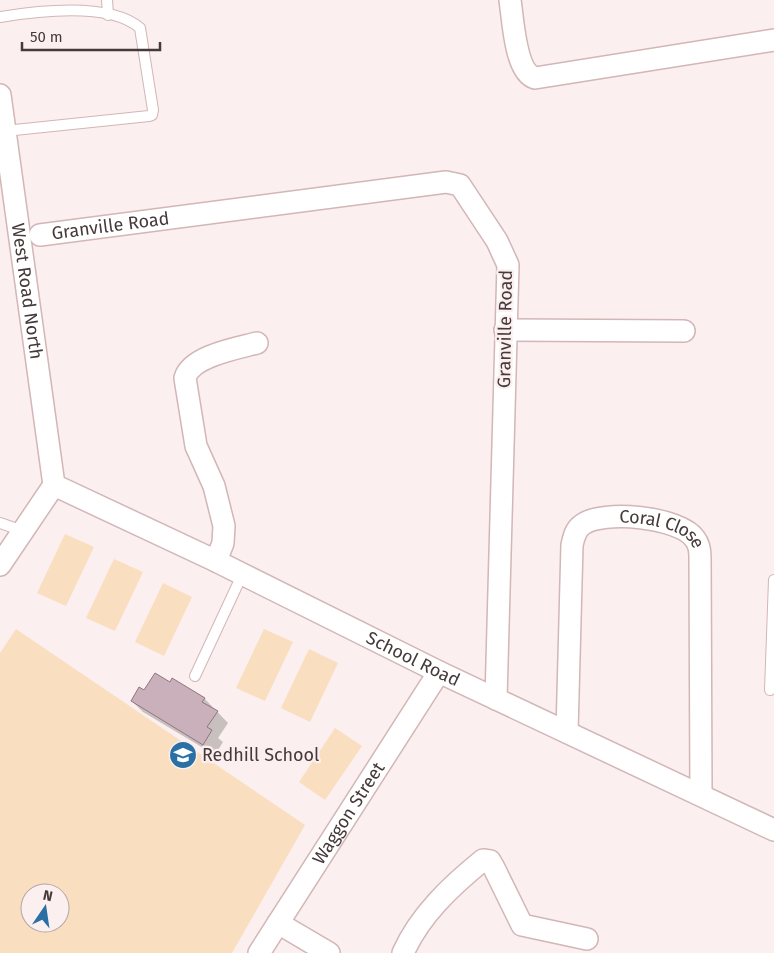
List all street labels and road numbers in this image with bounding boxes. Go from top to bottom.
street label: Granville Road [50,207,171,244]
street label: West Road North [7,222,47,361]
street label: Granville Road [493,270,517,388]
street label: Coral Close [619,506,709,552]
street label: School Road [363,627,463,691]
street label: Waggon Street [308,758,390,868]

